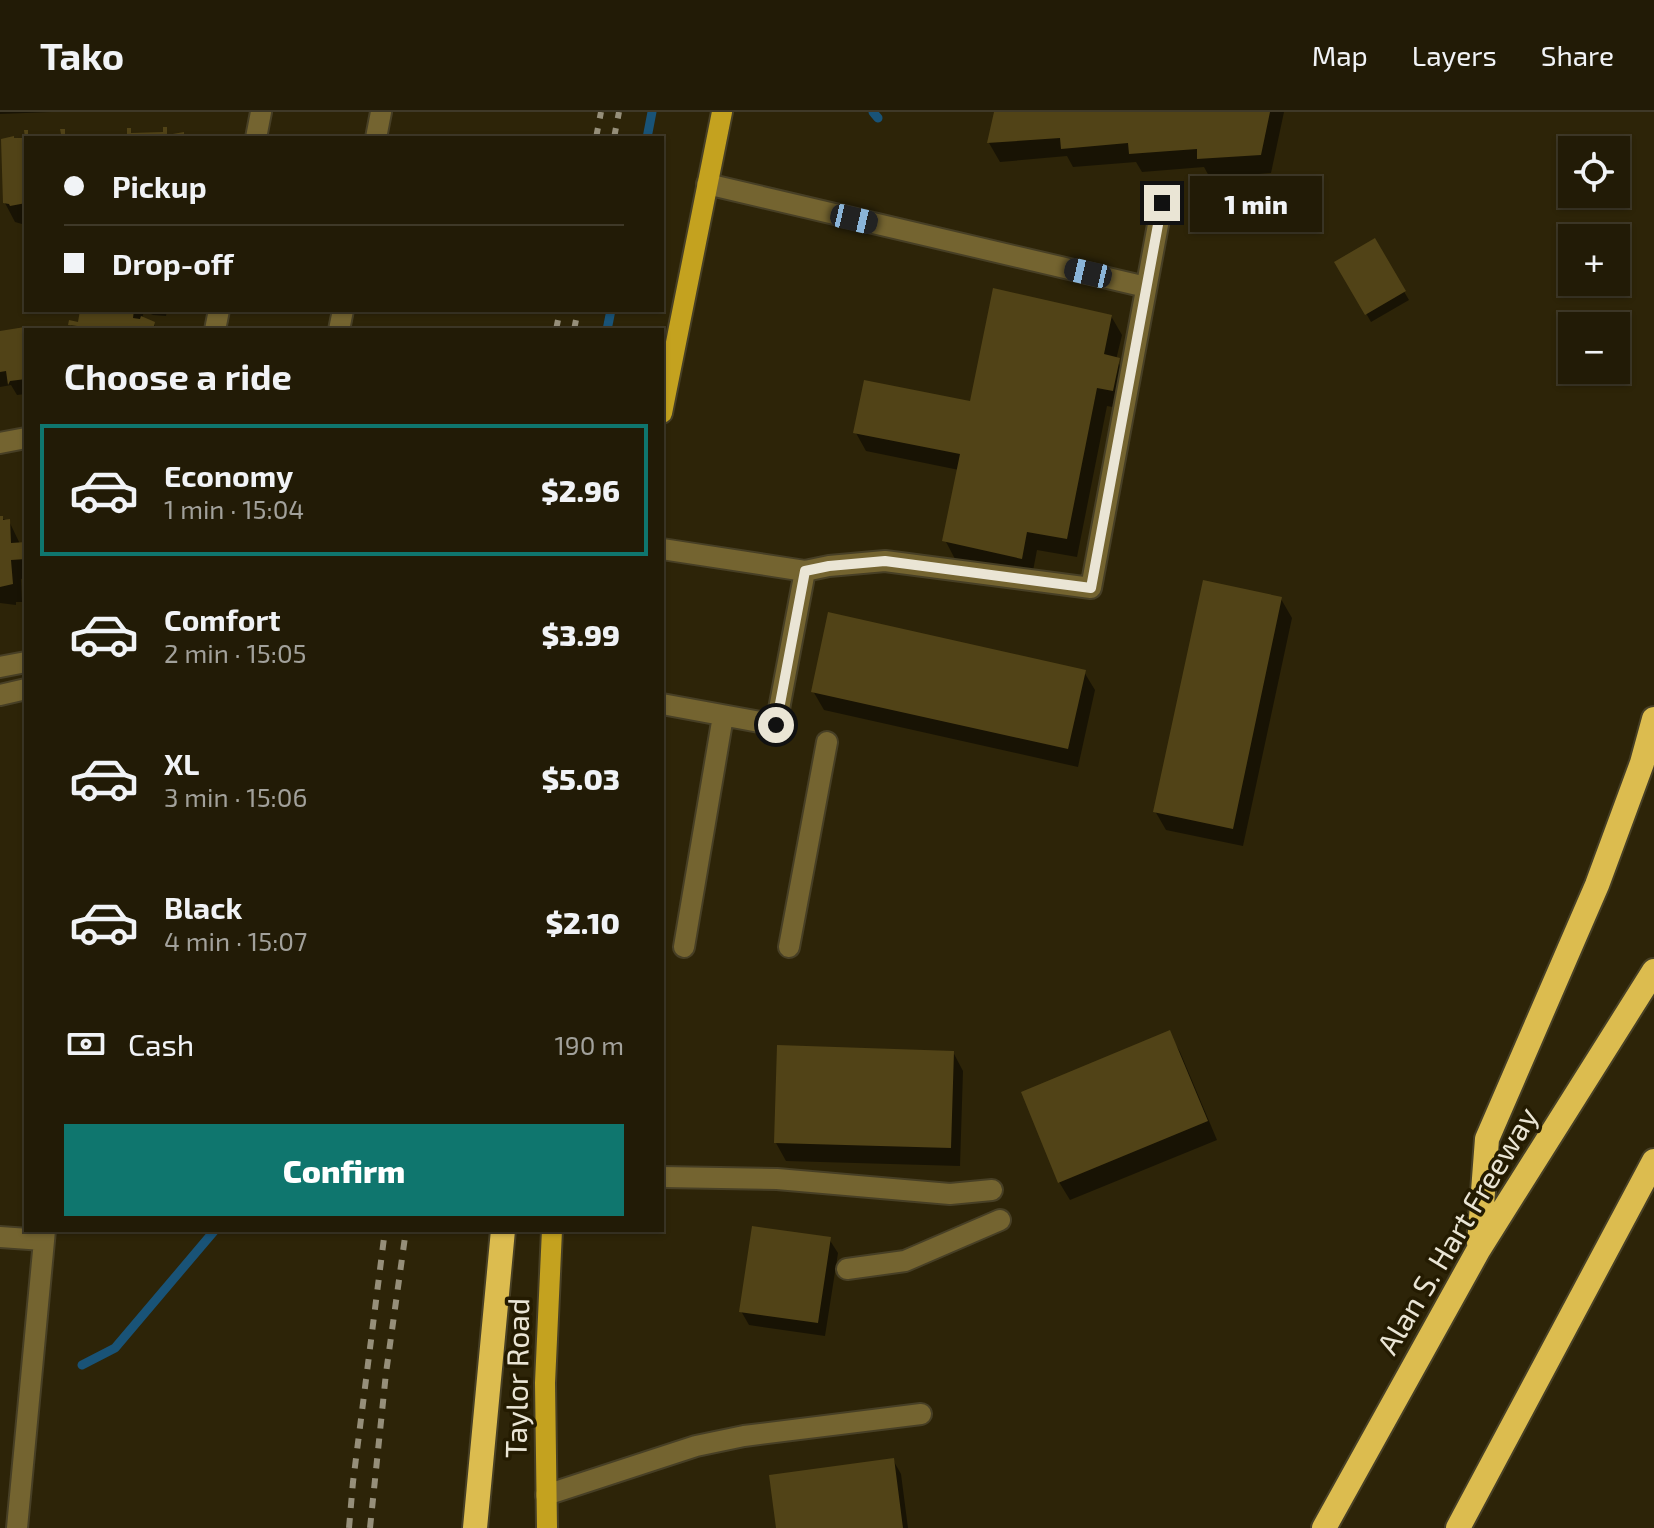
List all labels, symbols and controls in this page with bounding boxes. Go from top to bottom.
text: Tako [40,32,124,78]
text: Map [1312,38,1368,72]
text: Layers [1412,38,1497,72]
text: Share [1541,38,1614,72]
map controls [1558,136,1630,384]
button: locate [1558,136,1630,208]
text: Pickup [112,168,207,204]
callout: 1 min [1190,175,1322,231]
route end [1144,185,1180,221]
text: 1 min [1224,188,1288,219]
car [828,202,880,236]
button: + [1558,224,1630,296]
text: Drop-off [112,245,234,281]
car [1062,256,1114,290]
button: − [1558,312,1630,384]
text: Choose a ride [64,354,292,397]
icon: car [68,454,140,526]
text: Economy [164,457,293,493]
text: $2.96 [541,472,620,508]
text: 1 min · 15:04 [164,493,304,524]
icon: car [68,598,140,670]
text: Comfort [164,601,281,637]
text: $3.99 [542,616,620,652]
text: 2 min · 15:05 [164,637,307,668]
route start [758,707,794,743]
icon: car [68,742,140,814]
text: XL [164,745,199,781]
text: $5.03 [541,760,620,796]
text: 3 min · 15:06 [164,781,307,812]
icon: car [68,886,140,958]
text: Black [164,889,242,925]
text: $2.10 [545,904,620,940]
text: 4 min · 15:07 [164,925,307,956]
icon: cash [64,1022,108,1066]
text: Cash [128,1026,194,1062]
text: 190 m [555,1029,624,1060]
street label: Alan S. Hart Freeway [1368,1100,1544,1360]
button: Confirm [64,1124,624,1216]
street label: Taylor Road [497,1298,535,1458]

